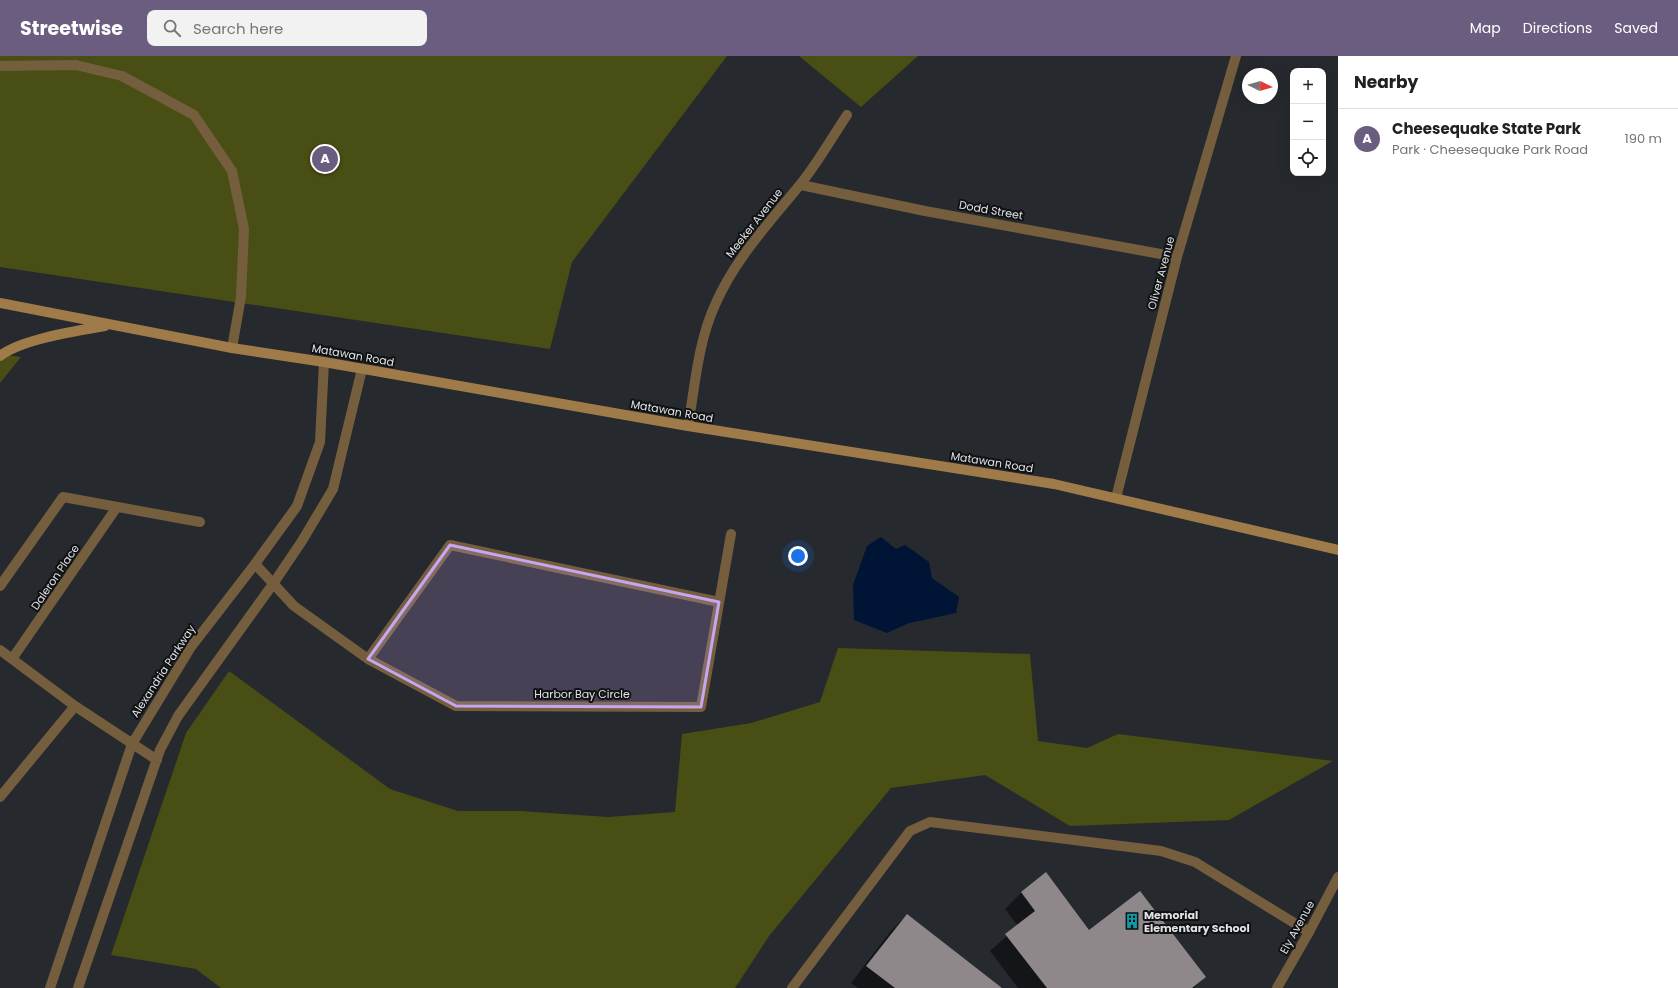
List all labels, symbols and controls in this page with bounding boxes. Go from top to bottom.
search box [147,10,427,46]
text: Streetwise [20,15,123,42]
icon: search [161,17,183,39]
text: Search here [193,18,283,39]
text: Map [1470,18,1501,38]
text: Directions [1523,18,1592,38]
text: Saved [1614,18,1658,38]
north arrow [1242,68,1278,104]
map controls [1290,68,1326,176]
button: + [1290,68,1326,104]
text: Nearby [1354,70,1418,94]
button: − [1290,104,1326,140]
text: Cheesequake State Park [1392,118,1581,139]
text: A [1362,129,1372,148]
text: 190 m [1625,129,1662,148]
button: locate [1290,140,1326,176]
text: Park · Cheesequake Park Road [1392,140,1588,159]
pin: A [312,144,338,174]
street label: Meeker Avenue [722,185,786,261]
street label: Dodd Street [958,196,1024,224]
street label: Oliver Avenue [1144,234,1179,311]
street label: Matawan Road [311,340,395,370]
street label: Matawan Road [630,396,714,426]
street label: Matawan Road [950,448,1034,476]
street label: Daleron Place [27,541,83,613]
your location [788,546,808,566]
street label: Alexandria Parkway [127,621,199,720]
street label: Harbor Bay Circle [534,686,630,702]
street label: Ely Avenue [1276,897,1318,957]
place label: Memorial Elementary School [1144,907,1250,936]
building icon: Memorial Elementary School [1123,912,1141,930]

